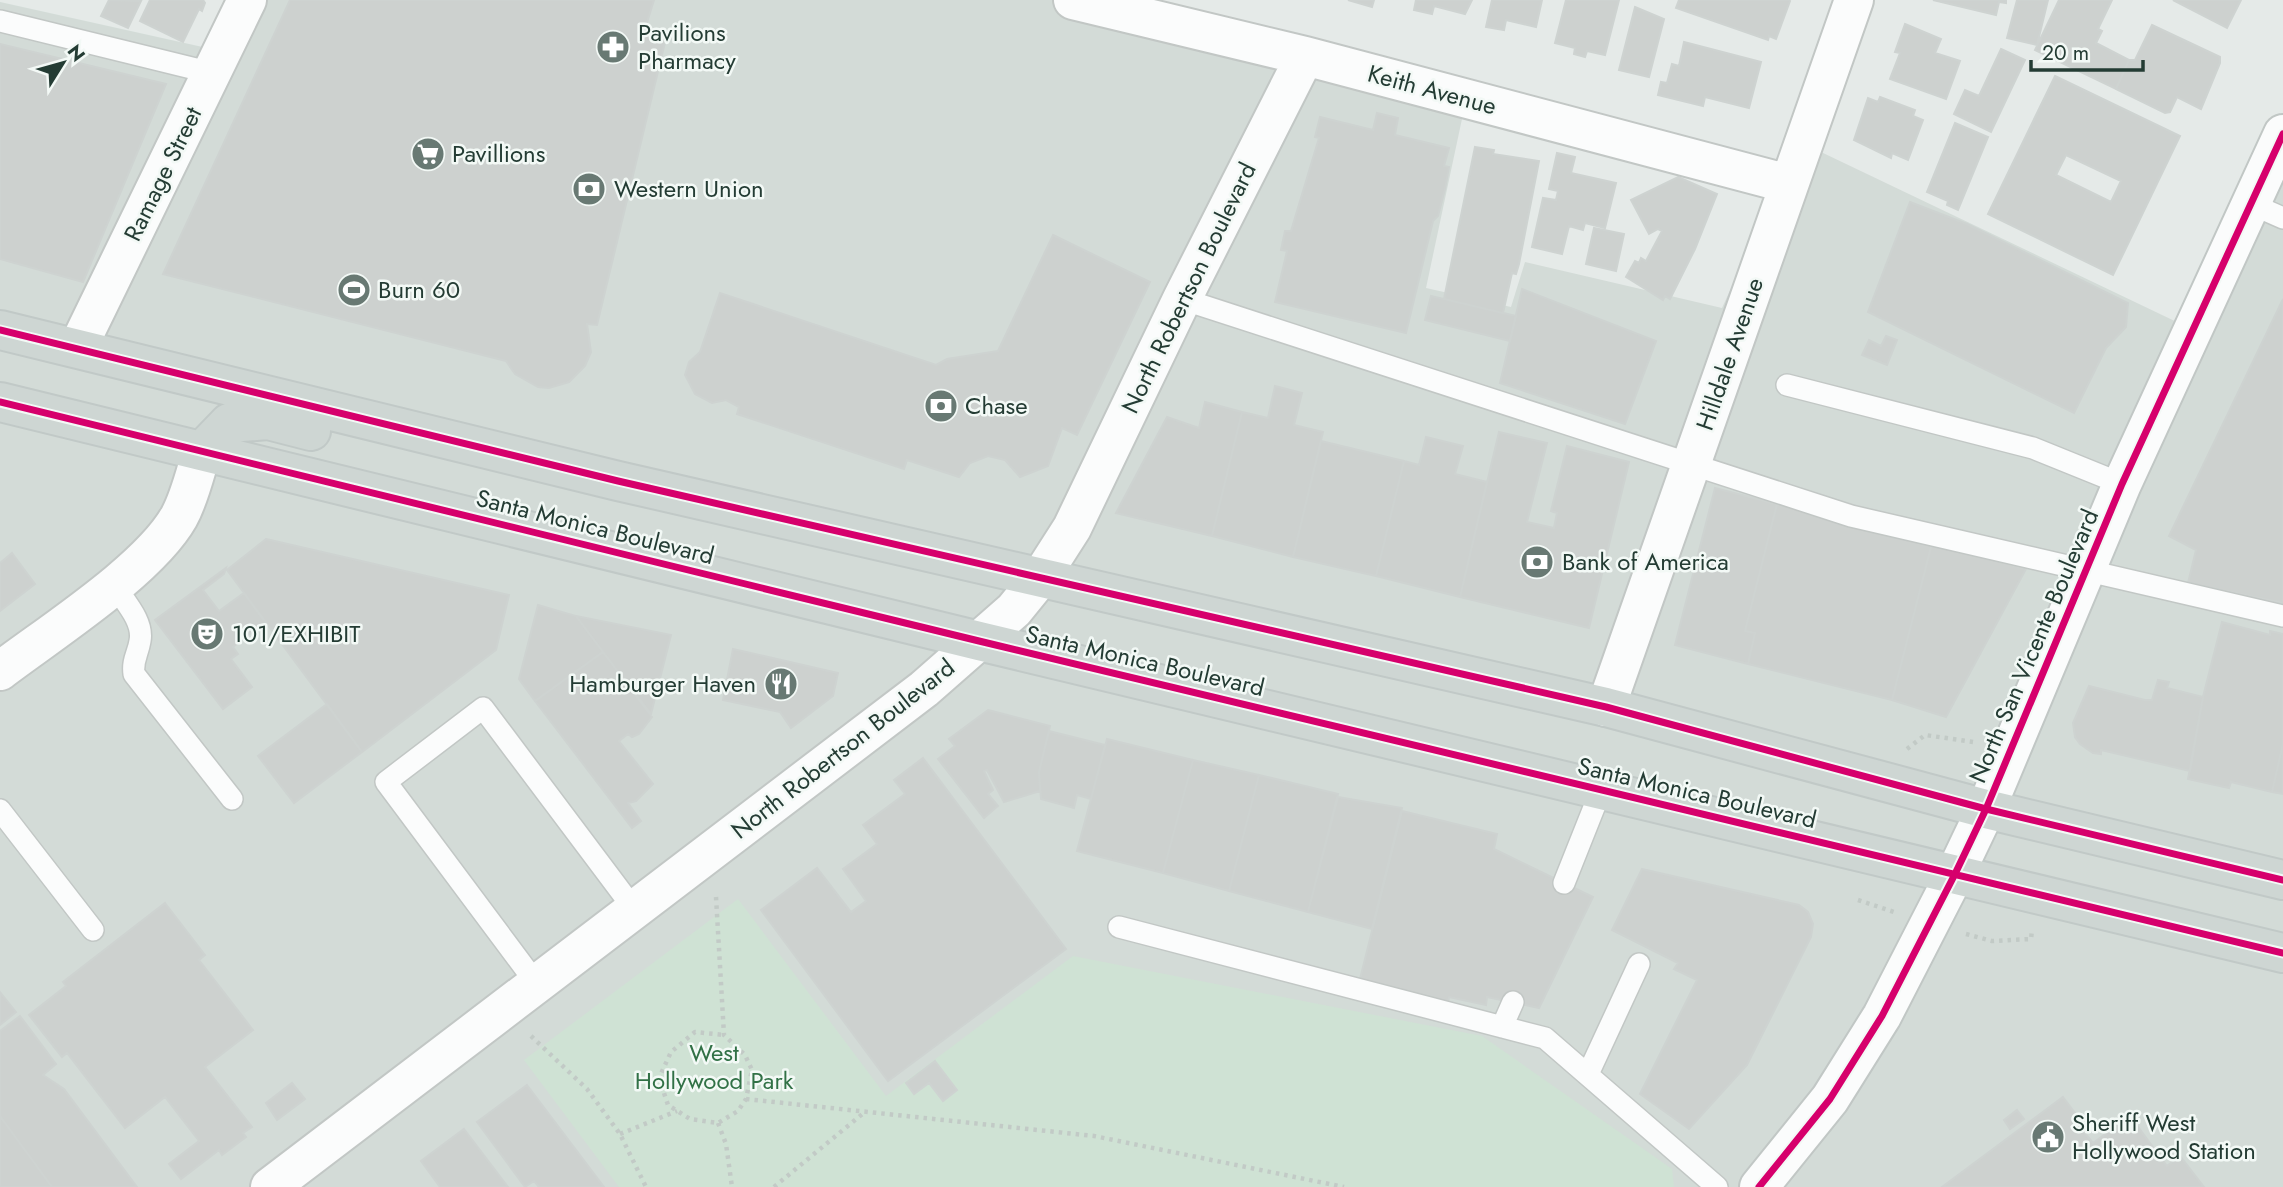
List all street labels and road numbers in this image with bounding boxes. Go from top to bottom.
street label: Keith Avenue [1364,56,1500,123]
street label: Ramage Street [115,100,210,247]
street label: North Robertson Boulevard [1112,156,1265,419]
street label: Hilldale Avenue [1687,273,1772,435]
street label: Santa Monica Boulevard [472,480,718,573]
street label: North San Vicente Boulevard [1960,503,2107,788]
street label: Santa Monica Boulevard [1022,616,1268,705]
street label: North Robertson Boulevard [723,650,962,847]
street label: Santa Monica Boulevard [1574,748,1820,837]

